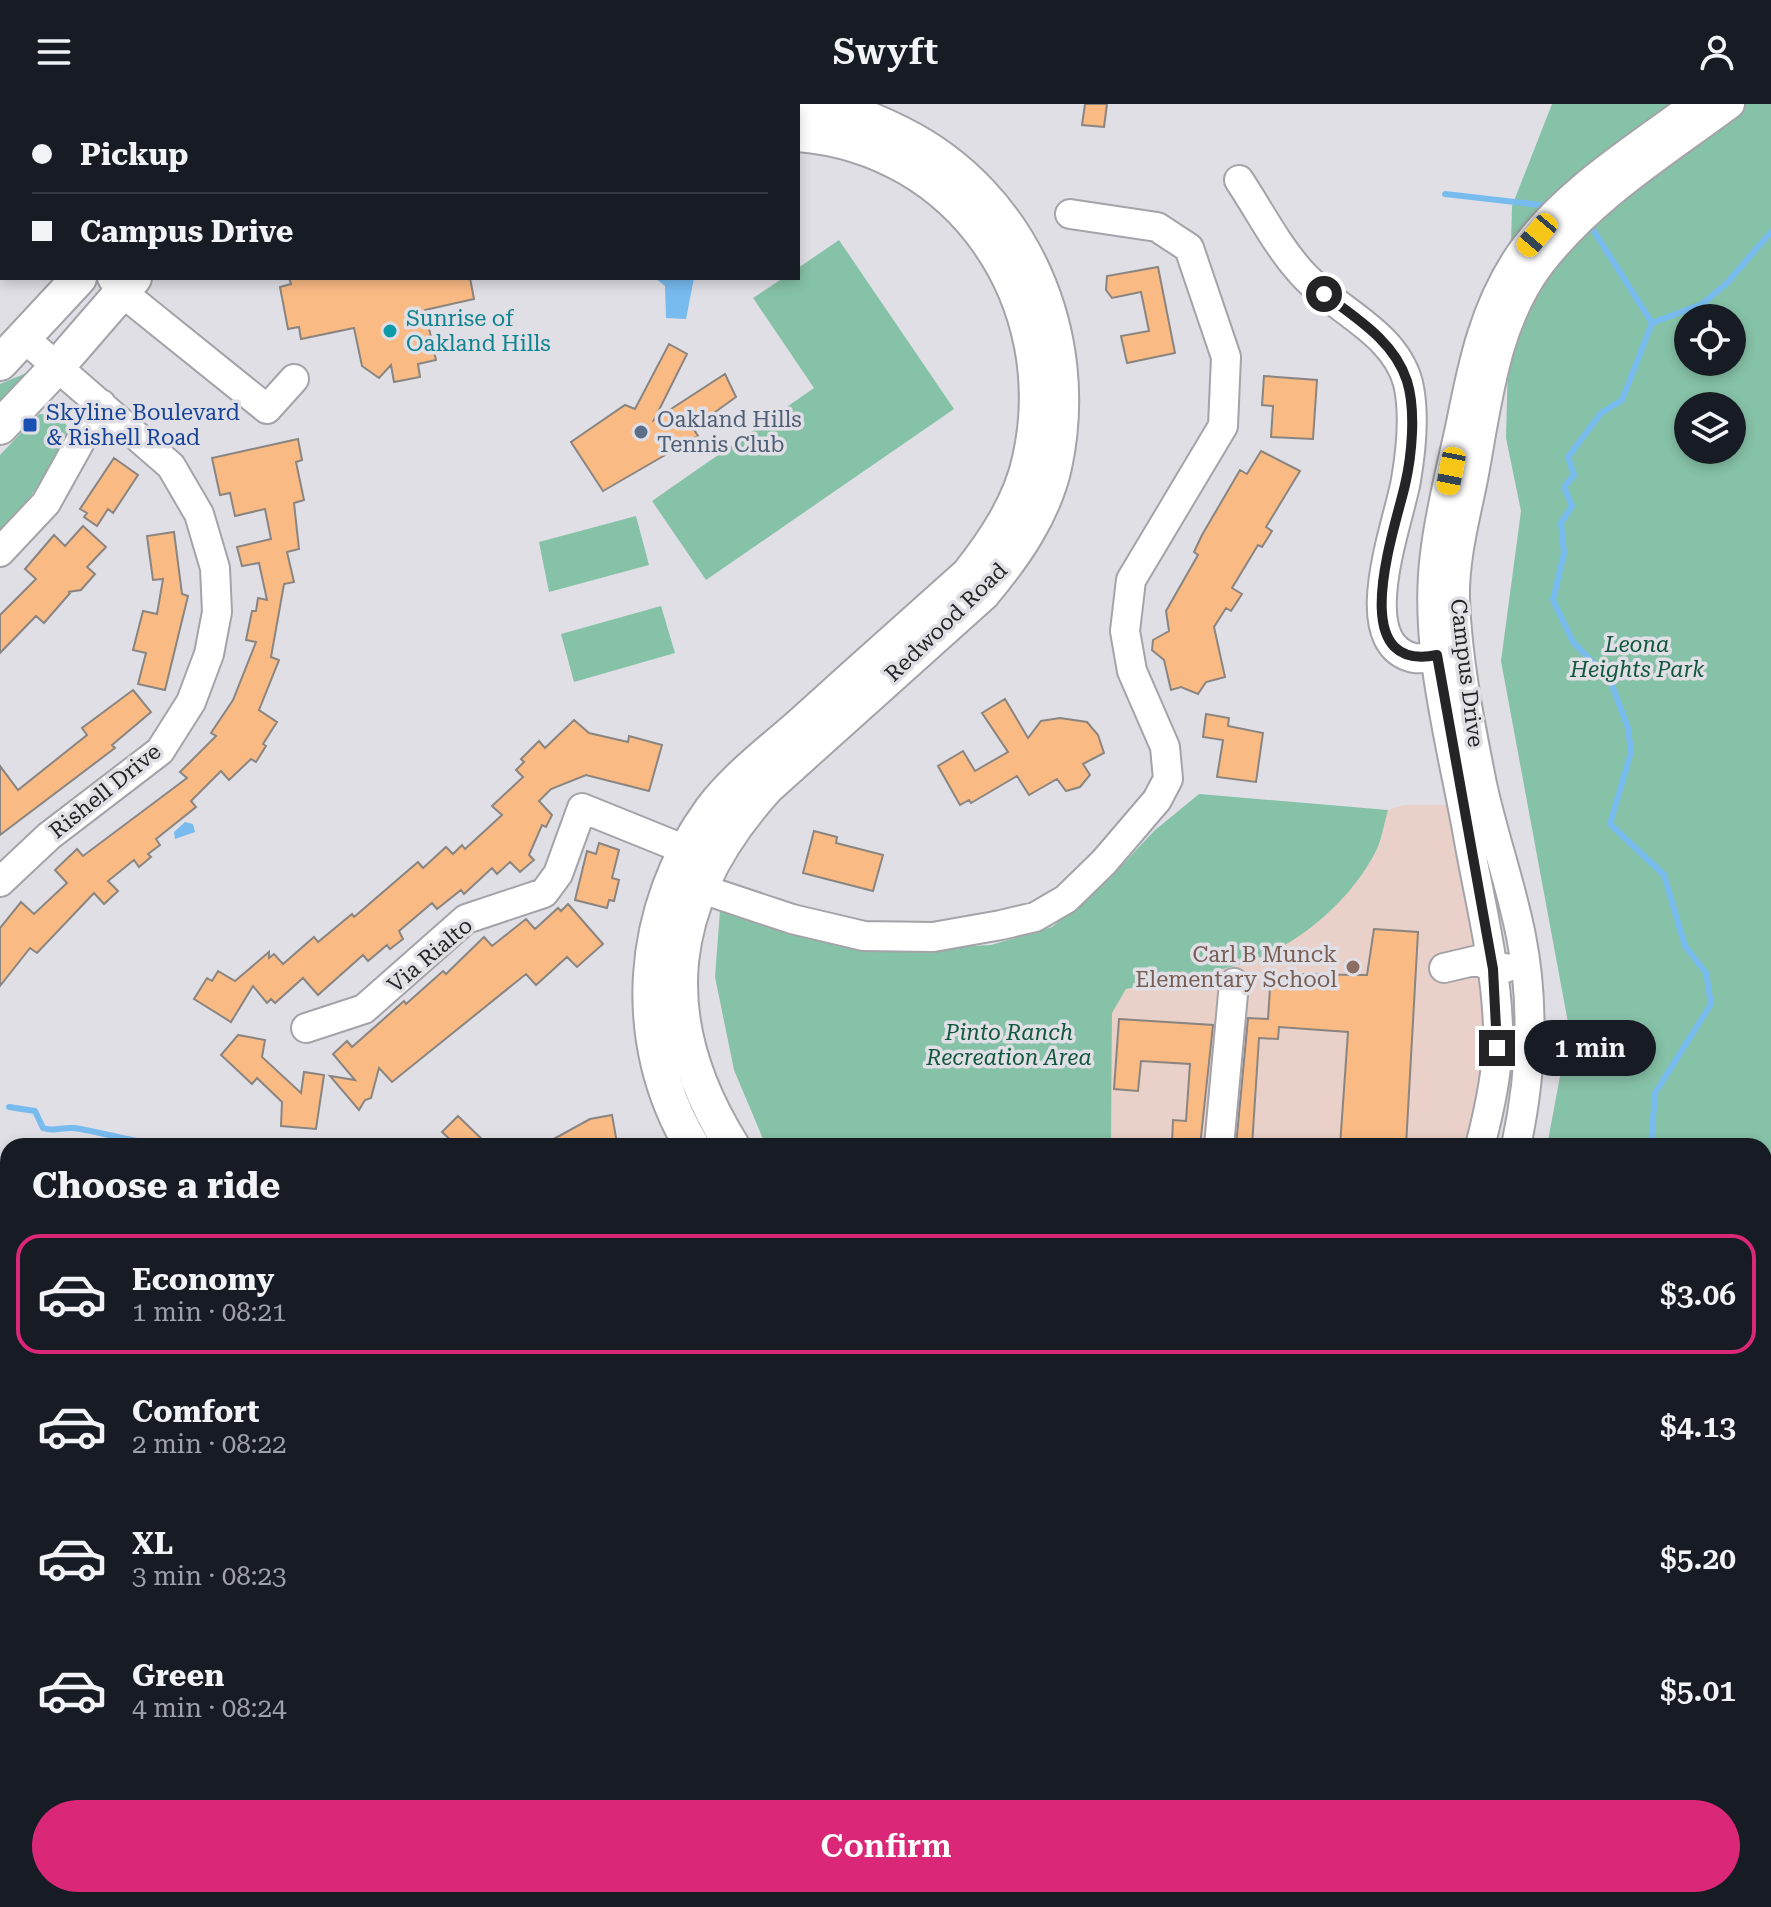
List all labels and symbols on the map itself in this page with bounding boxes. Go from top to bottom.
car [1512,209,1562,261]
route start [1306,276,1342,312]
place label: Sunrise of Oakland Hills [406,306,551,356]
marker: Sunrise of Oakland Hills [381,322,399,340]
place label: Skyline Boulevard & Rishell Road [46,400,240,450]
place label: Oakland Hills Tennis Club [657,407,802,457]
marker: Skyline Boulevard & Rishell Road [21,416,39,434]
marker: Oakland Hills Tennis Club [632,423,650,441]
car [1435,445,1467,497]
street label: Redwood Road [880,558,1012,686]
street label: Campus Drive [1445,597,1489,749]
park label: Leona Heights Park [1569,632,1704,682]
street label: Rishell Drive [44,739,166,843]
street label: Via Rialto [383,913,477,997]
place label: Carl B Munck Elementary School [1135,942,1337,992]
marker: Carl B Munck Elementary School [1344,958,1362,976]
park label: Pinto Ranch Recreation Area [925,1020,1092,1070]
callout: 1 min [1525,1020,1657,1076]
route end [1479,1030,1515,1066]

